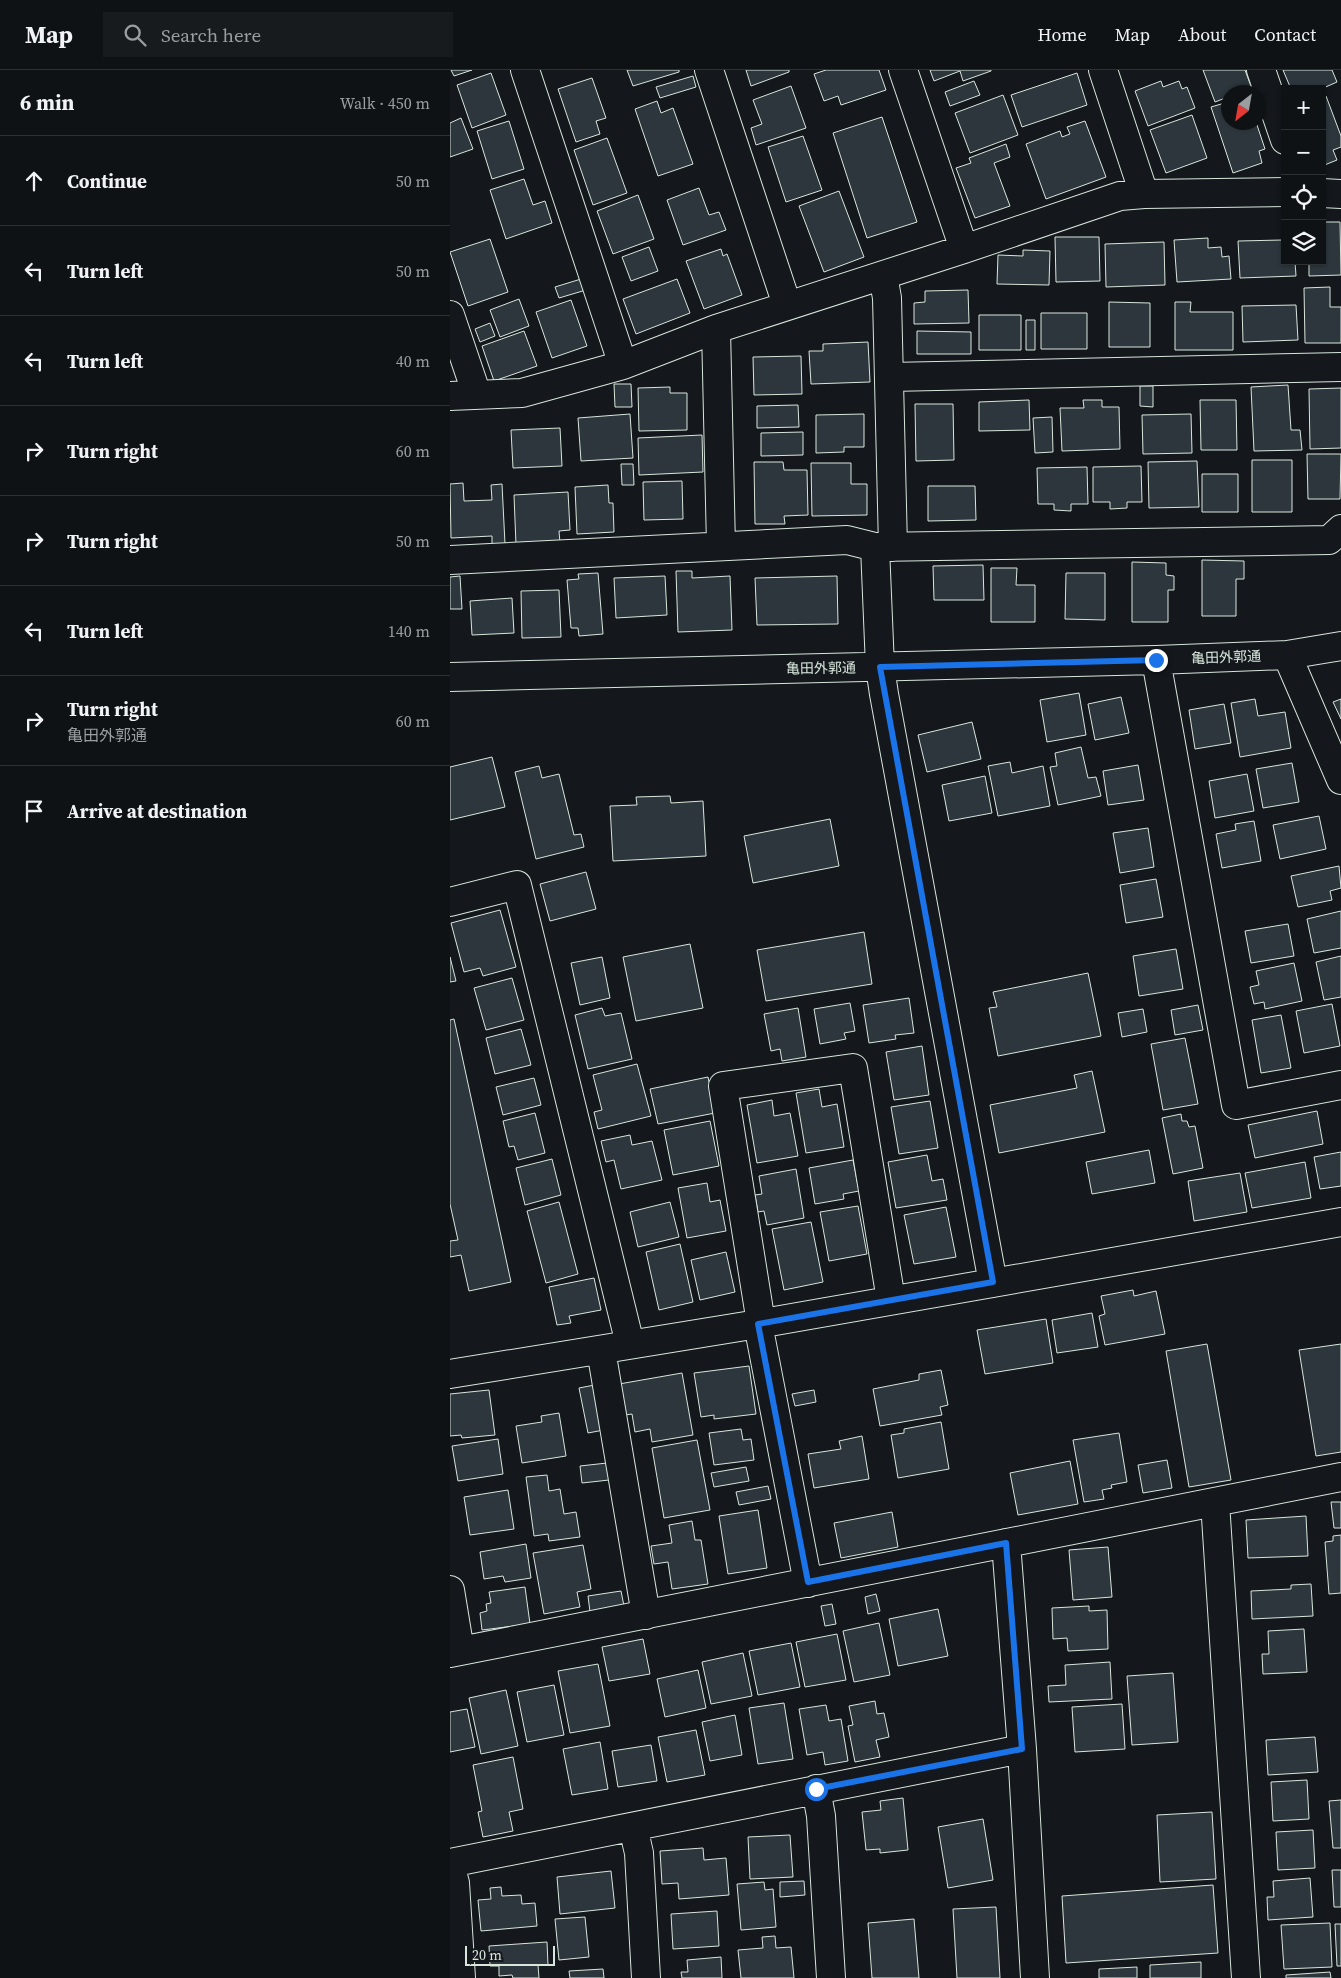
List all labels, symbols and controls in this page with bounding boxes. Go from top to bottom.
search box [103,12,453,57]
text: Map [25,18,73,51]
icon: search [121,21,149,49]
text: Search here [161,22,261,48]
text: Home [1038,22,1087,47]
text: Map [1115,22,1150,47]
text: About [1178,22,1226,47]
text: Contact [1254,22,1316,47]
north arrow [1221,85,1266,130]
map controls [1281,85,1326,265]
button: + [1281,85,1326,130]
text: 6 min [20,88,75,117]
text: Walk · 450 m [340,92,430,114]
button: − [1281,130,1326,175]
icon: ahead [20,167,48,195]
text: Continue [67,168,147,194]
text: 50 m [396,170,430,192]
button: locate [1281,175,1326,220]
button: layers [1281,220,1326,265]
icon: left [20,257,48,285]
text: Turn left [67,258,143,284]
text: 50 m [396,260,430,282]
icon: left [20,347,48,375]
text: Turn left [67,348,143,374]
text: 40 m [396,350,430,372]
icon: right [20,437,48,465]
text: Turn right [67,438,158,464]
text: 60 m [396,440,430,462]
icon: right [20,527,48,555]
text: Turn right [67,528,158,554]
text: 50 m [396,530,430,552]
icon: left [20,617,48,645]
text: Turn left [67,618,143,644]
text: 140 m [388,620,430,642]
street label: 亀田外郭通 [1191,646,1261,668]
route end [1145,649,1168,672]
street label: 亀田外郭通 [786,657,856,679]
text: Turn right [67,696,158,722]
icon: right [20,707,48,735]
text: 60 m [396,710,430,732]
text: 亀田外郭通 [67,724,147,746]
icon: arrive [20,797,48,825]
text: Arrive at destination [67,798,247,824]
route start [805,1778,828,1801]
scale bar [465,1943,555,1966]
text: 20 m [472,1945,502,1965]

